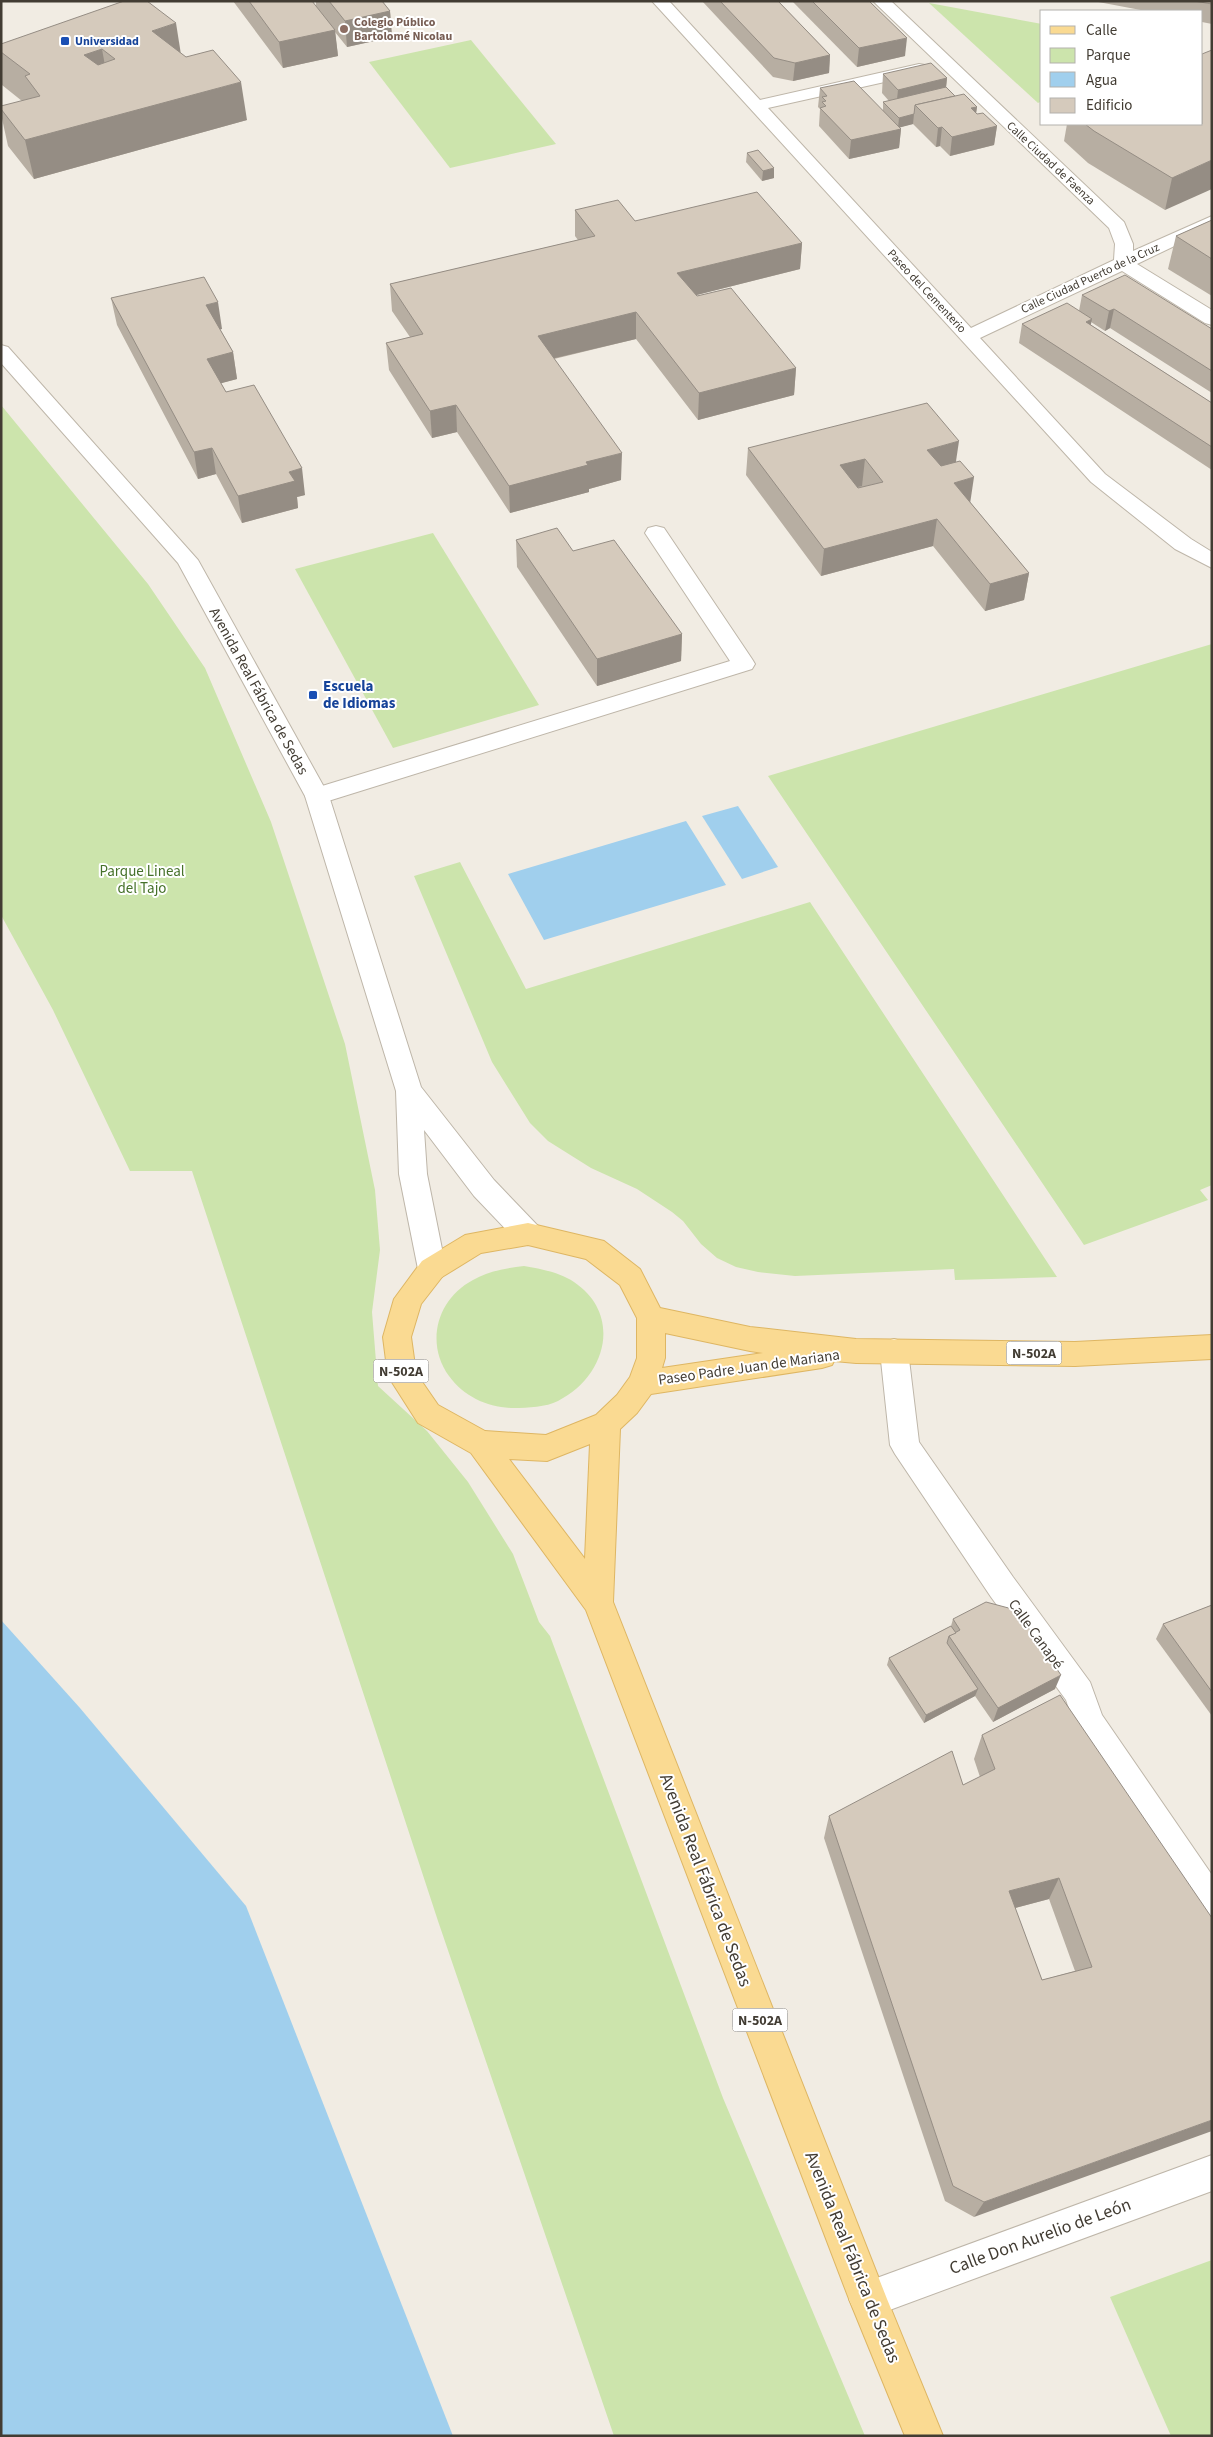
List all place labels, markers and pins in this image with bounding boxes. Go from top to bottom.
place label: Colegio Público Bartolomé Nicolau [354,14,452,45]
marker: Colegio Público Bartolomé Nicolau [338,23,350,35]
place label: Universidad [75,33,139,50]
marker: Universidad [59,35,71,47]
place label: Escuela de Idiomas [323,676,396,714]
marker: Escuela de Idiomas [307,689,319,701]

